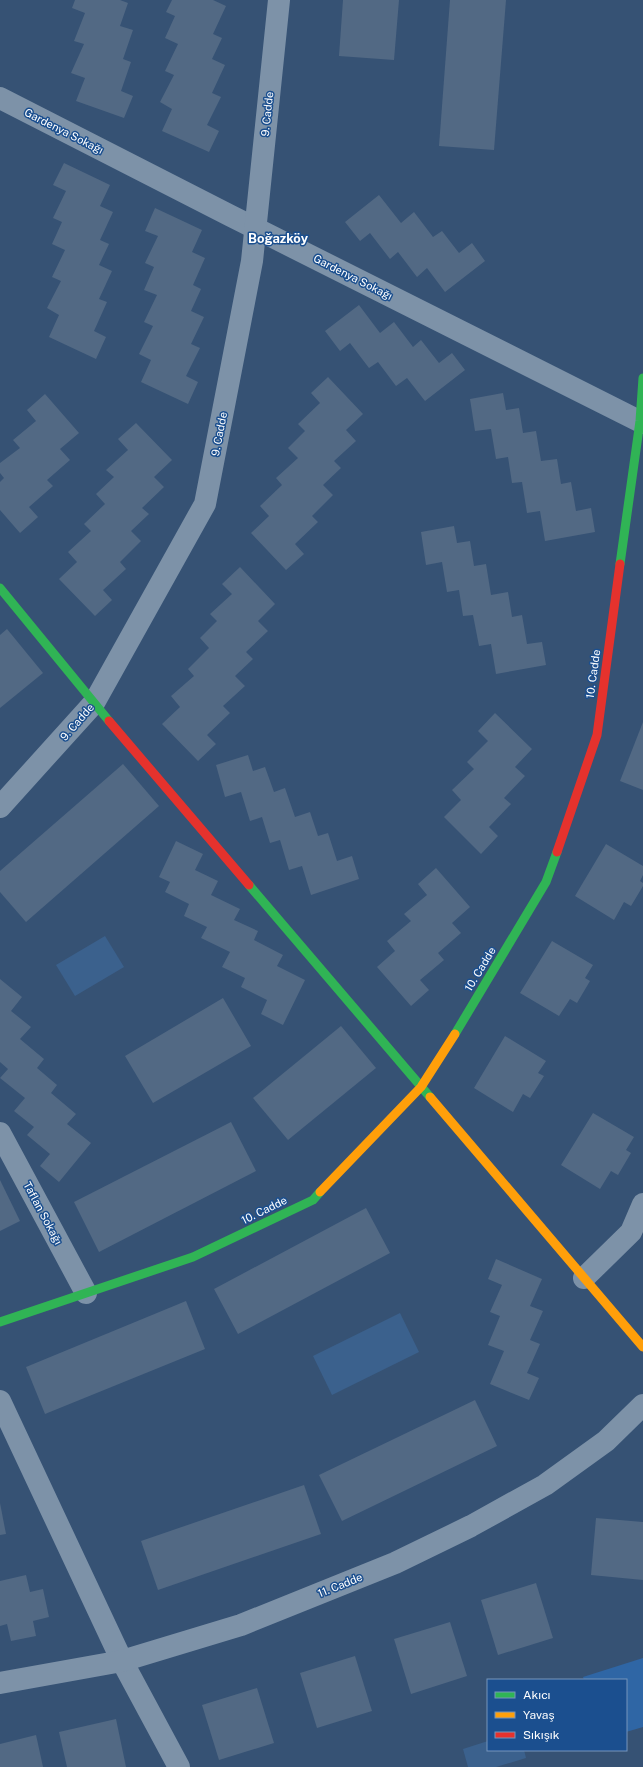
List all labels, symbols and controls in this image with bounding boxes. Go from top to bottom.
street label: 9. Cadde [259,91,275,137]
street label: Gardenya Sokağı [22,106,106,156]
district label: Boğazköy [248,231,309,246]
street label: Gardenya Sokağı [311,252,395,302]
street label: 9. Cadde [209,411,229,457]
street label: 10. Cadde [584,649,602,699]
street label: 9. Cadde [58,701,96,743]
street label: 10. Cadde [462,945,498,993]
street label: Taflan Sokağı [21,1179,65,1247]
street label: 10. Cadde [239,1194,289,1226]
street label: 11. Cadde [316,1571,364,1599]
legend [487,1679,627,1751]
text: Akıcı [523,1688,551,1702]
text: Yavaş [523,1708,555,1722]
text: Sıkışık [523,1728,560,1742]

